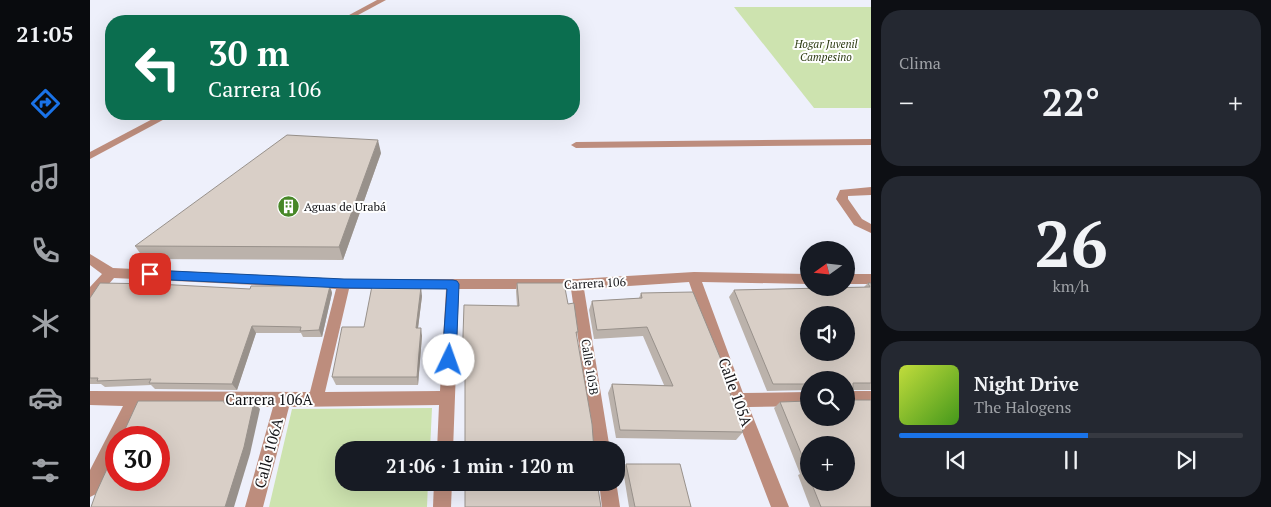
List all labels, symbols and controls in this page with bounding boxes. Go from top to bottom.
text: 21:05 [16,19,74,48]
text: 30 m [208,30,289,76]
icon: left [125,35,190,100]
park label: Hogar Juvenil Campesino [793,37,858,64]
text: Clima [899,52,941,74]
text: Carrera 106 [208,74,321,103]
text: 22° [1042,77,1100,127]
text: − [899,84,914,121]
text: + [1228,84,1243,121]
icon: directions [28,86,63,121]
icon: music [28,160,63,195]
building icon: Aguas de Urabá [276,194,300,218]
place label: Aguas de Urabá [304,199,386,214]
text: 26 [1034,199,1108,286]
icon: phone [28,233,63,268]
north arrow [800,241,855,296]
map controls [800,241,855,491]
pin [129,253,171,295]
icon: arrive [136,260,164,288]
street label: Carrera 106 [564,274,627,292]
text: km/h [1053,275,1089,297]
icon: climate [28,306,63,341]
button: sound [800,306,855,361]
position arrow [422,333,474,385]
street label: Calle 105B [578,338,602,396]
street label: Calle 105A [714,355,758,430]
button: search [800,371,855,426]
text: Night Drive [974,371,1079,396]
icon: car [28,380,63,415]
street label: Carrera 106A [225,389,314,409]
text: The Halogens [974,396,1072,418]
street label: Calle 106A [249,415,287,490]
speed limit sign: 30 [105,426,170,491]
button: + [800,436,855,491]
icon: previous [942,446,970,474]
icon: pause [1057,446,1085,474]
icon: next [1172,446,1200,474]
icon: filters [28,453,63,488]
text: 21:06 · 1 min · 120 m [386,453,574,478]

